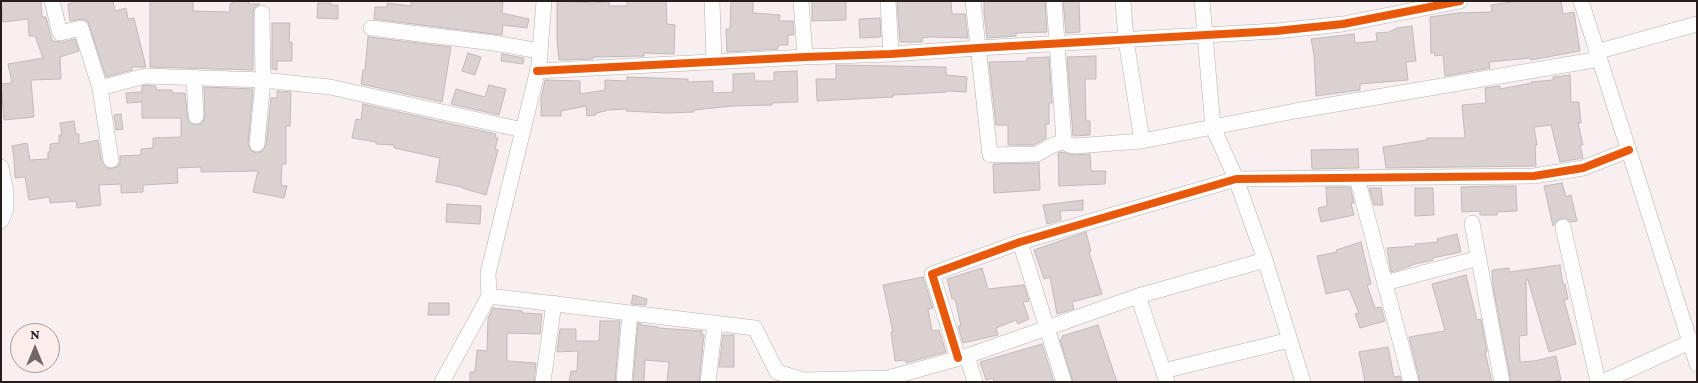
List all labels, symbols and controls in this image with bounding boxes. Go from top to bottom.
north arrow [10,323,60,373]
text: N [30,326,40,342]

